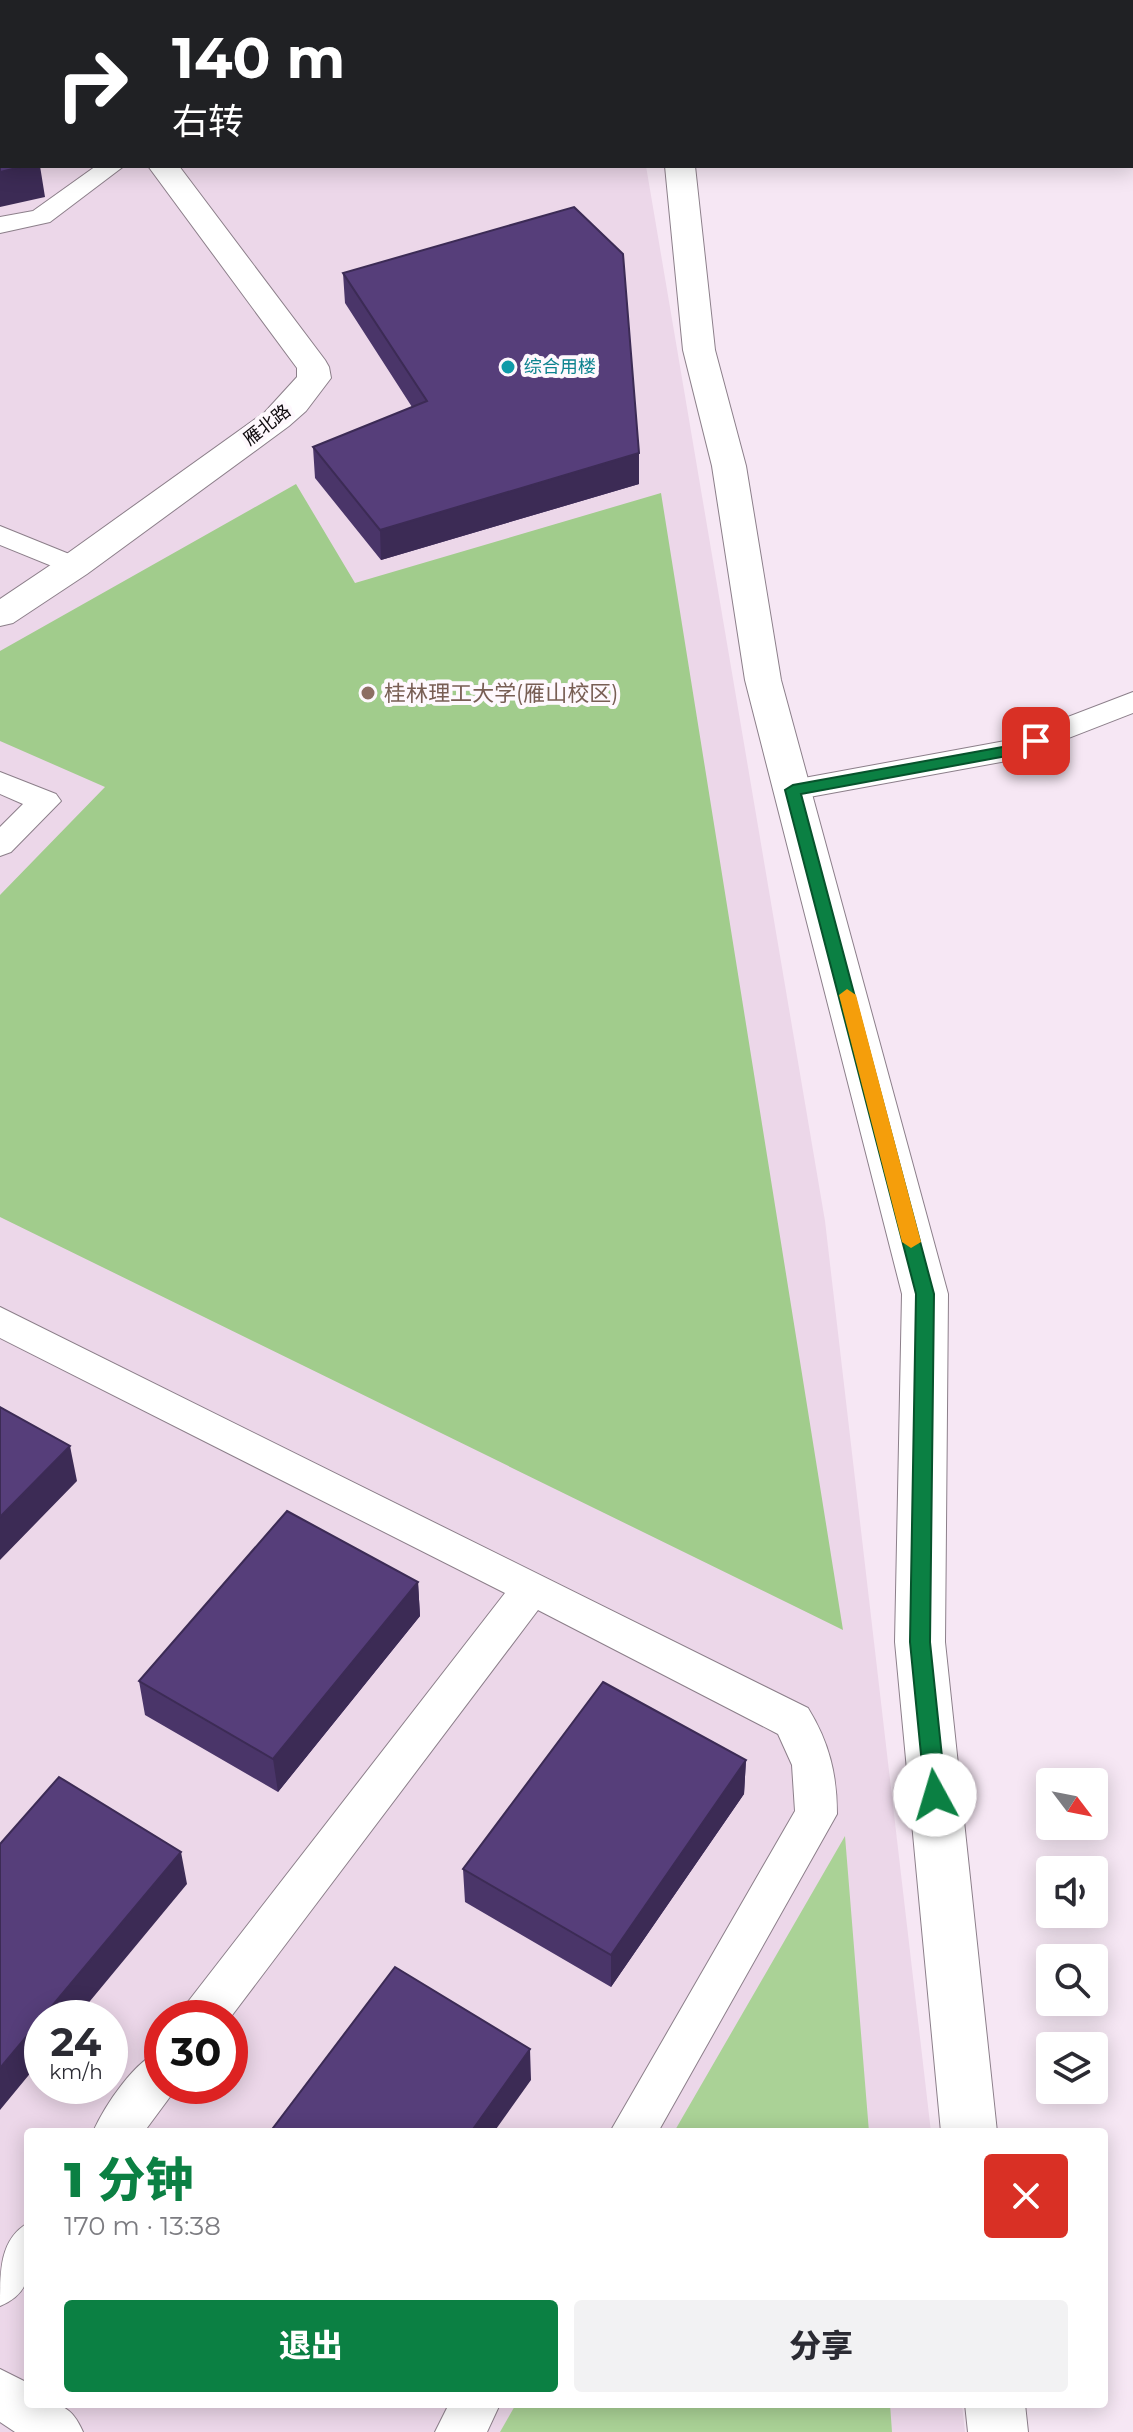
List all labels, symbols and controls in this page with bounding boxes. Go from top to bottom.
text: 140 m [172,24,345,92]
icon: right [40,32,144,136]
text: 右转 [172,99,244,143]
place label: 综合用楼 [524,356,596,378]
marker: 综合用楼 [499,358,517,376]
street label: 雁北路 [239,400,295,450]
place label: 桂林理工大学(雁山校区) [384,680,618,707]
marker: 桂林理工大学(雁山校区) [359,684,377,702]
pin [1002,707,1070,775]
icon: arrive [1014,719,1058,763]
position arrow [893,1753,977,1837]
north arrow [1036,1768,1108,1840]
map controls [1036,1768,1108,2104]
button: sound [1036,1856,1108,1928]
button: search [1036,1944,1108,2016]
speed limit sign: 30 [144,2000,248,2104]
text: 24 [51,2017,101,2066]
button: layers [1036,2032,1108,2104]
text: km/h [49,2060,103,2084]
text: 1 分钟 [64,2151,193,2209]
button: close [984,2154,1068,2238]
text: 170 m · 13:38 [64,2210,221,2242]
button: 退出 [64,2300,558,2392]
button: 分享 [574,2300,1068,2392]

